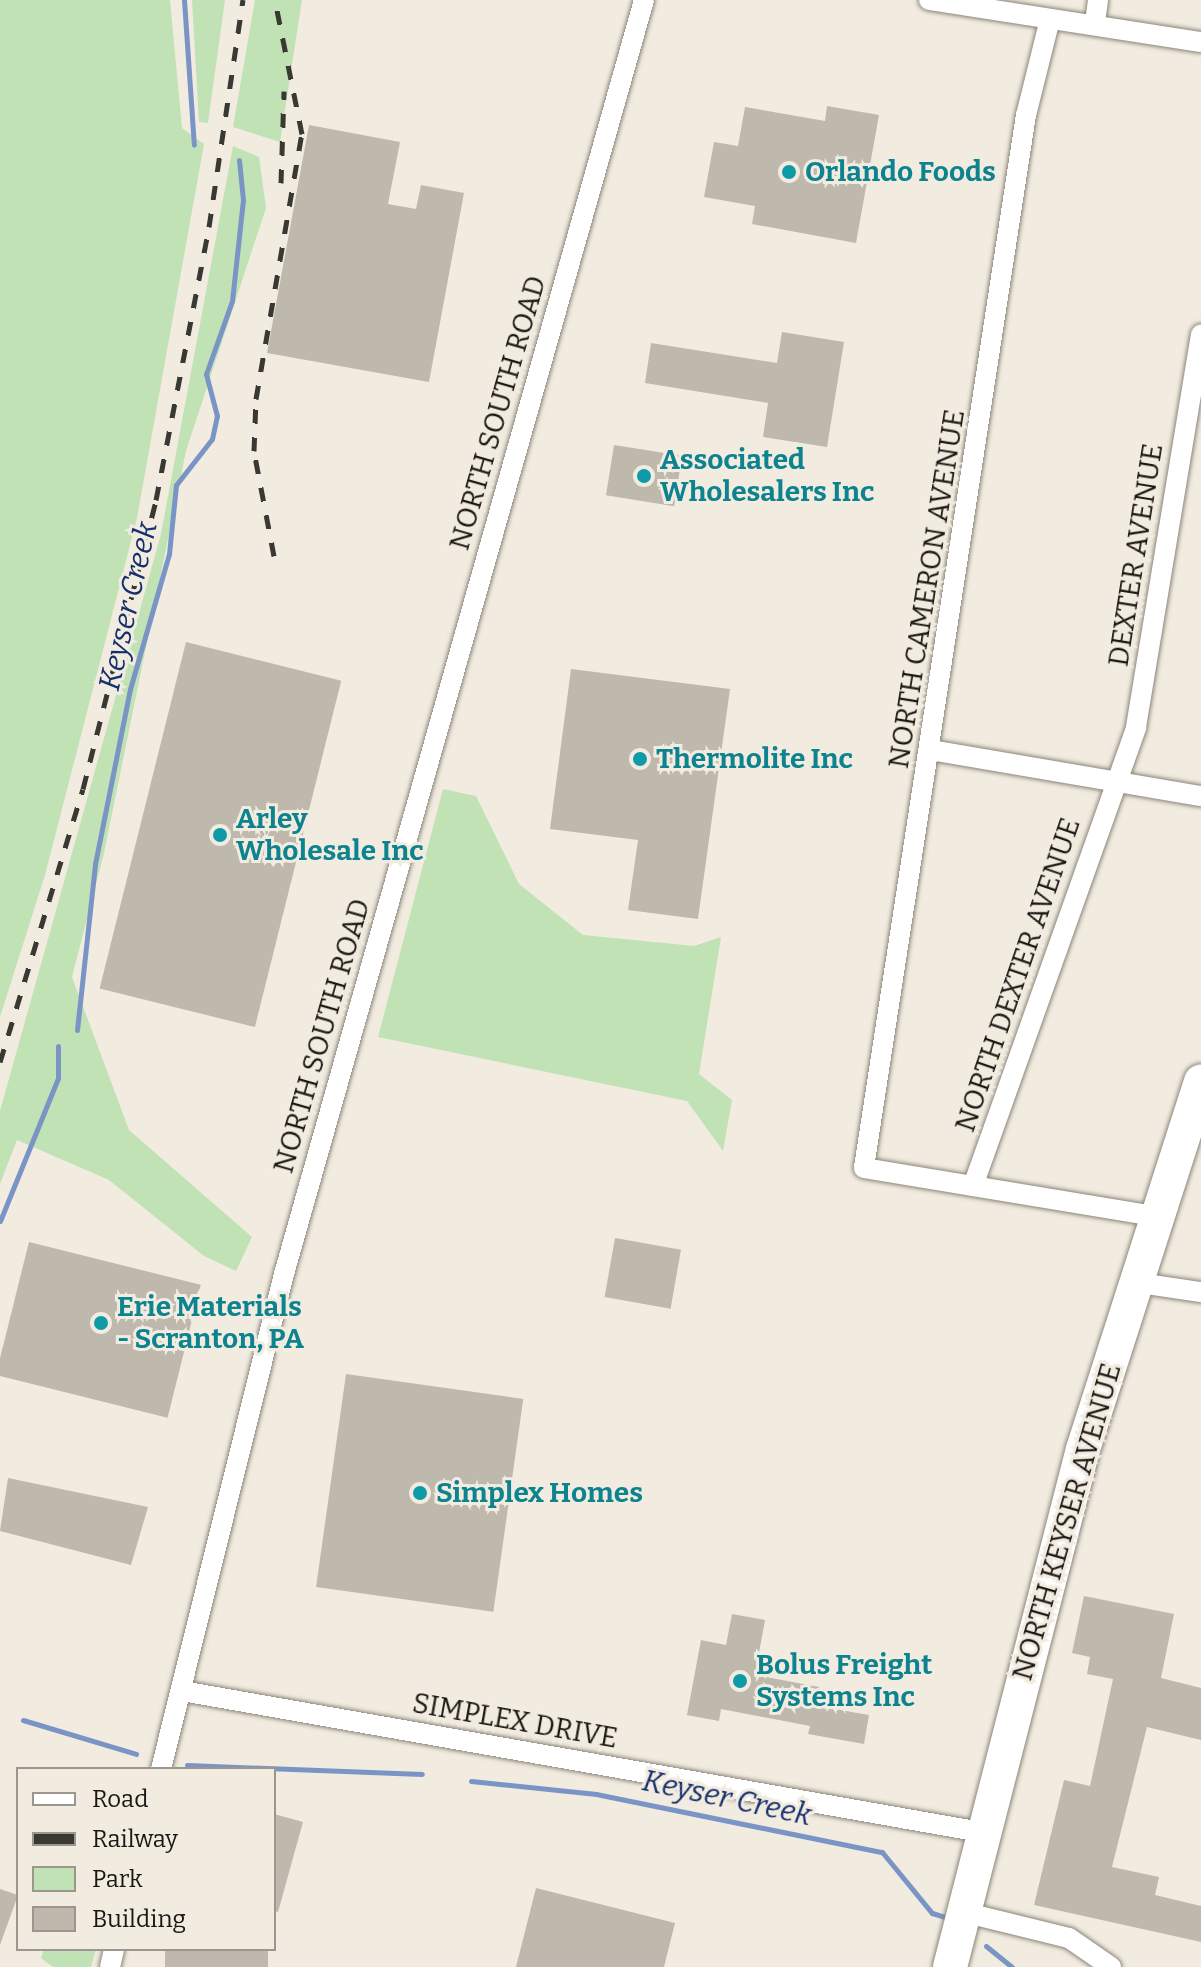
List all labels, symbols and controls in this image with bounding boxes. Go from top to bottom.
place label: Orlando Foods [805,155,996,189]
marker: Orlando Foods [780,163,798,181]
street label: NORTH SOUTH ROAD [443,272,553,554]
street label: NORTH CAMERON AVENUE [882,407,972,771]
street label: DEXTER AVENUE [1102,441,1170,669]
place label: Associated Wholesalers Inc [660,443,874,509]
marker: Associated Wholesalers Inc [635,467,653,485]
water label: Keyser Creek [91,518,165,694]
place label: Thermolite Inc [656,742,853,776]
marker: Thermolite Inc [631,750,649,768]
place label: Arley Wholesale Inc [236,802,424,868]
street label: NORTH DEXTER AVENUE [948,814,1088,1136]
marker: Arley Wholesale Inc [211,826,229,844]
street label: NORTH SOUTH ROAD [267,895,377,1177]
place label: Erie Materials - Scranton, PA [117,1290,304,1356]
marker: Erie Materials - Scranton, PA [92,1314,110,1332]
street label: NORTH KEYSER AVENUE [1006,1360,1128,1684]
place label: Simplex Homes [436,1476,643,1510]
marker: Simplex Homes [411,1484,429,1502]
place label: Bolus Freight Systems Inc [756,1648,932,1714]
marker: Bolus Freight Systems Inc [731,1672,749,1690]
street label: SIMPLEX DRIVE [410,1686,620,1756]
water label: Keyser Creek [639,1763,815,1833]
legend [16,1767,276,1951]
text: Road [92,1785,148,1813]
text: Railway [92,1825,178,1853]
text: Park [92,1865,143,1893]
text: Building [92,1905,186,1933]

